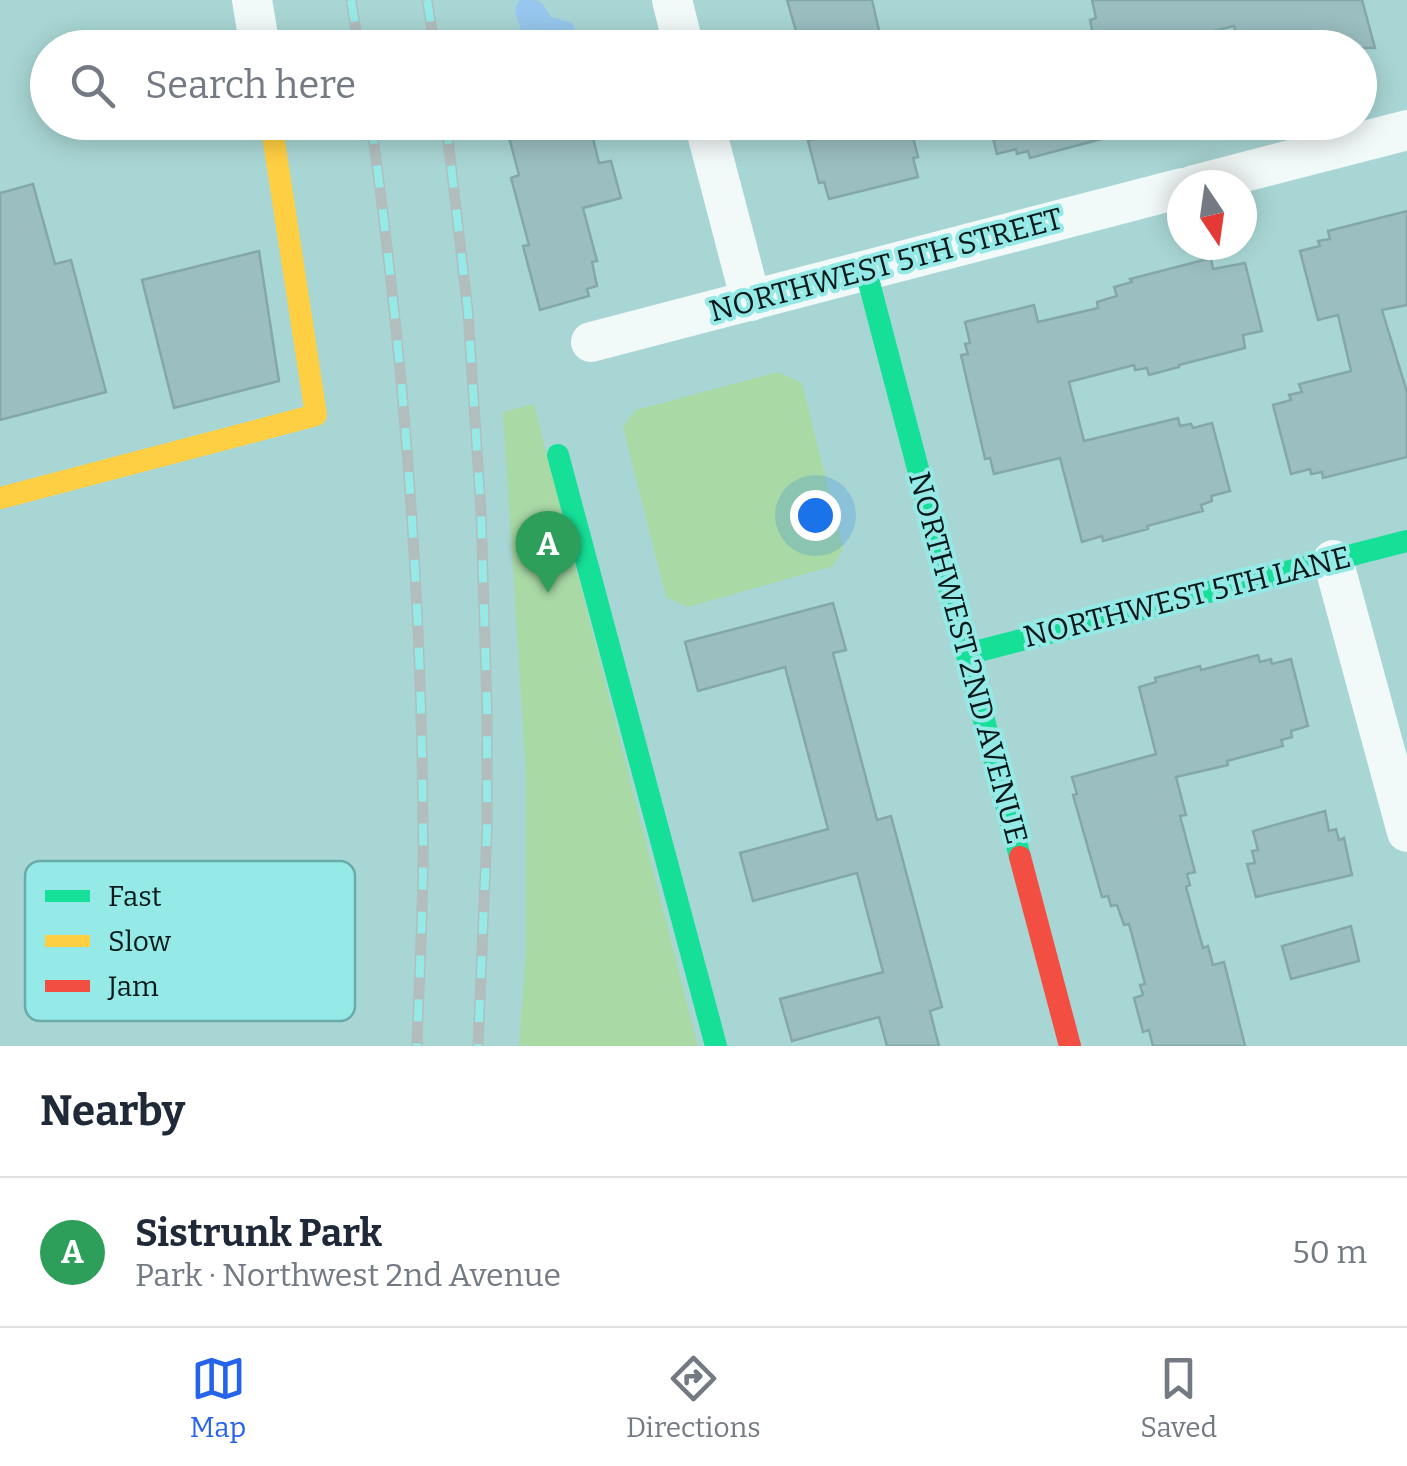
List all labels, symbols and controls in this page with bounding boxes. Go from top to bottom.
search box [30,30,1377,140]
icon: search [65,58,120,113]
text: Search here [145,62,356,108]
north arrow [1167,170,1257,260]
street label: NORTHWEST 5TH STREET [705,200,1067,330]
street label: NORTHWEST 2ND AVENUE [901,468,1035,848]
your location [790,490,841,541]
pin: A [516,510,580,593]
street label: NORTHWEST 5TH LANE [1020,539,1354,655]
legend [25,861,355,1021]
text: Fast [108,880,162,913]
text: Slow [108,925,171,958]
text: Jam [107,970,159,1003]
text: Nearby [40,1086,185,1136]
text: Sistrunk Park [135,1210,382,1256]
text: A [61,1233,84,1271]
text: 50 m [1292,1233,1367,1271]
text: Park · Northwest 2nd Avenue [135,1256,561,1294]
tab: Map [190,1351,246,1444]
tab: Directions [626,1351,761,1444]
tab: Saved [1140,1351,1217,1444]

